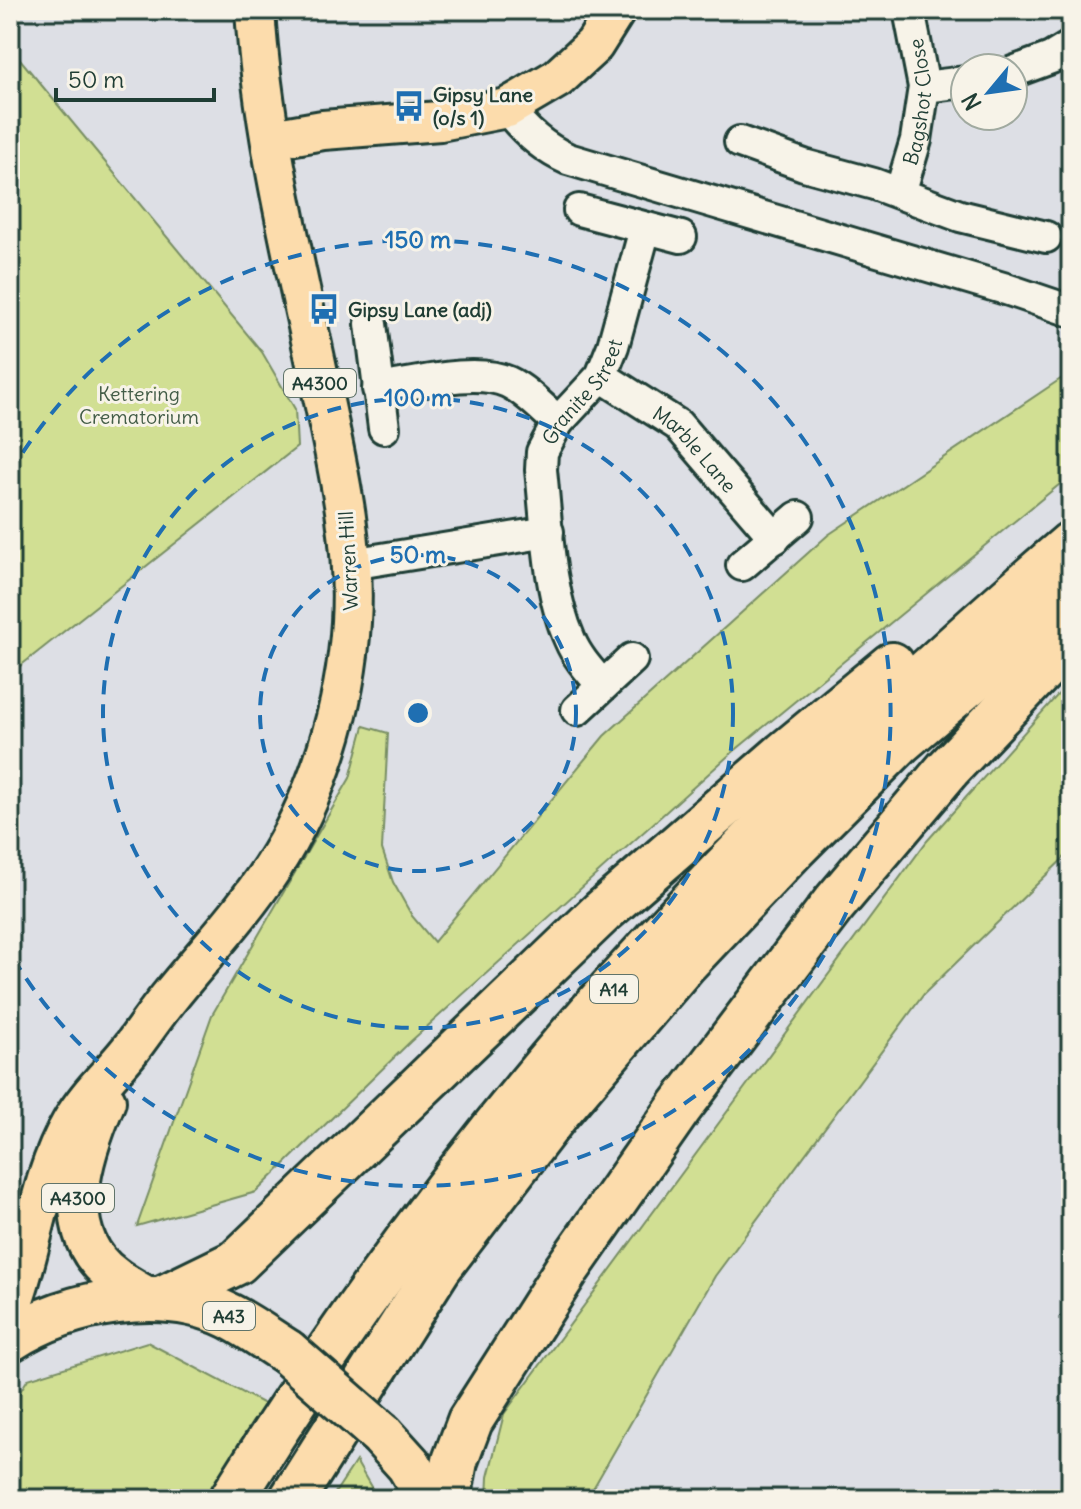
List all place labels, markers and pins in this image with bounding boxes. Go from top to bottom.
place label: Gipsy Lane (o/s 1) [433,82,533,130]
bus stop icon: Gipsy Lane (o/s 1) [392,89,426,123]
bus stop icon: Gipsy Lane (adj) [307,292,341,326]
place label: Gipsy Lane (adj) [348,297,492,322]
centre of rings [404,699,432,727]

